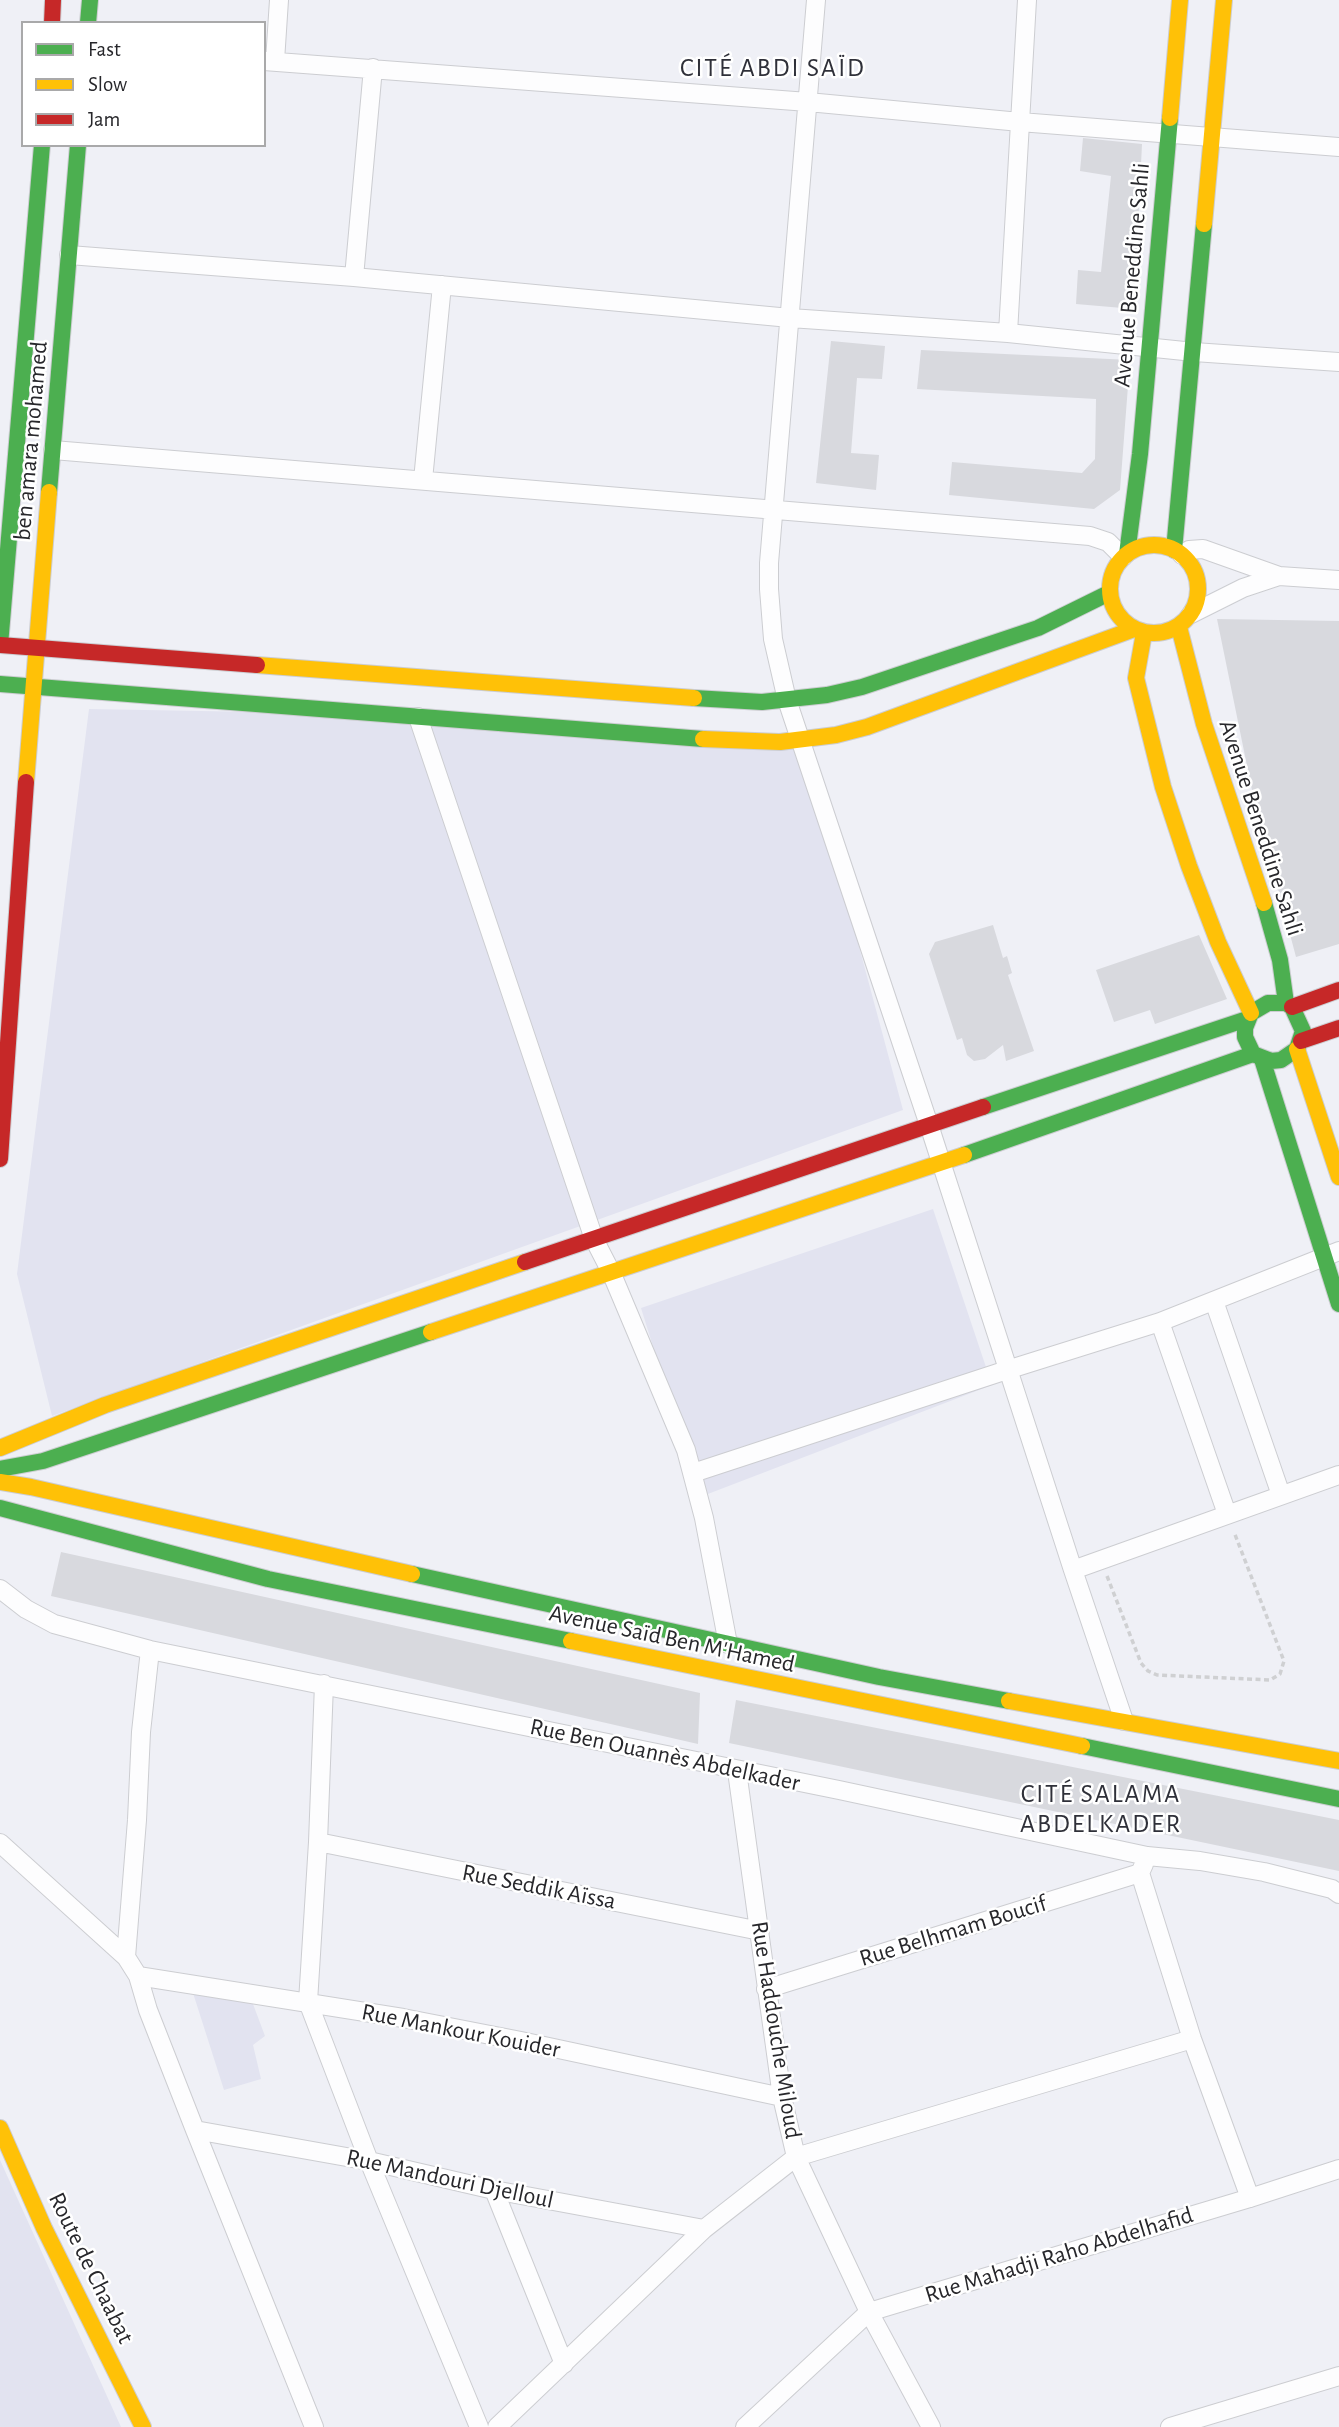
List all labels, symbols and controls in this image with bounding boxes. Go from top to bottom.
legend [21,21,266,147]
text: Fast [88,39,121,60]
district label: CITÉ ABDI SAÏD [682,52,864,84]
text: Slow [88,74,127,95]
text: Jam [88,109,120,130]
street label: Avenue Beneddine Sahli [1108,162,1156,388]
street label: ben amara mohamed [8,340,54,542]
street label: Avenue Beneddine Sahli [1212,716,1310,940]
street label: Avenue Saïd Ben M'Hamed [546,1599,798,1679]
street label: Rue Ben Ouannès Abdelkader [527,1712,803,1798]
district label: CITÉ SALAMA ABDELKADER [1021,1778,1181,1840]
street label: Rue Seddik Aïssa [460,1858,618,1916]
street label: Rue Belhmam Boucif [856,1889,1050,1973]
street label: Rue Haddouche Miloud [745,1919,807,2141]
street label: Rue Mankour Kouider [359,1998,563,2064]
street label: Rue Mandouri Djelloul [344,2143,556,2215]
street label: Route de Chaabat [42,2188,140,2348]
street label: Rue Mahadji Raho Abdelhafid [921,2200,1197,2310]

